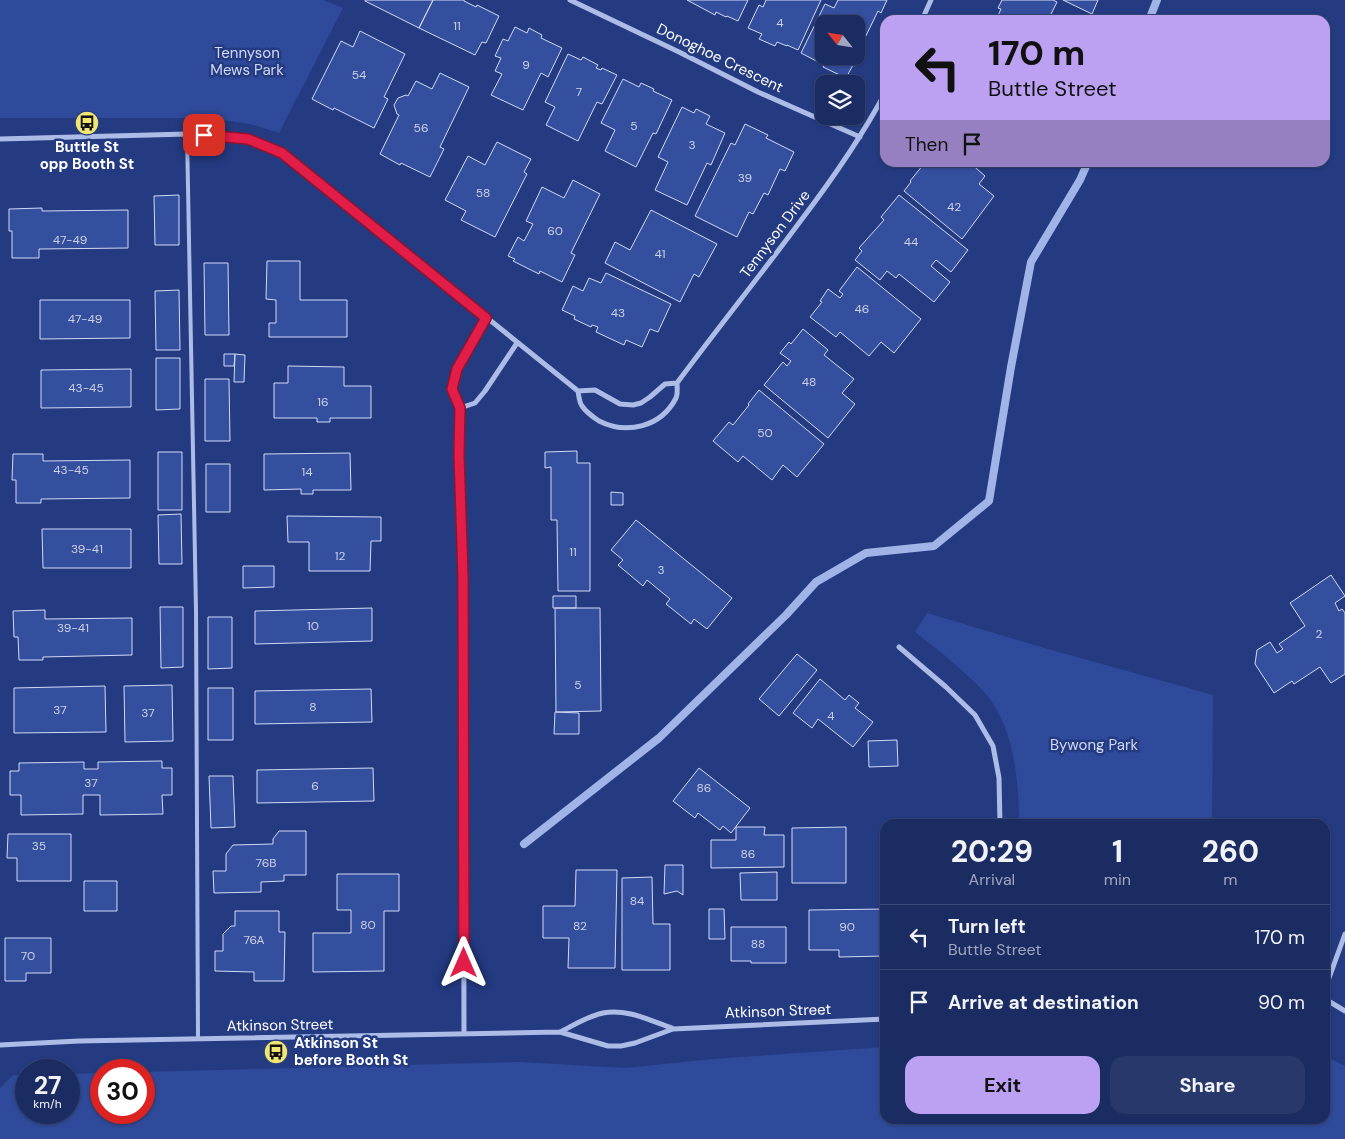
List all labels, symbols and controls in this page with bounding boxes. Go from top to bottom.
house number: 4 [776,15,784,31]
north arrow [815,15,865,65]
map controls [815,15,865,125]
house number: 11 [453,18,461,34]
street label: Donoghoe Crescent [653,19,787,97]
text: 170 m [988,30,1085,76]
icon: left [905,35,970,100]
park label: Tennyson Mews Park [210,43,284,80]
house number: 9 [522,57,530,73]
house number: 54 [352,67,366,83]
text: Buttle Street [988,74,1117,103]
button: layers [815,75,865,125]
house number: 7 [576,84,582,100]
bus stop icon: Buttle St opp Booth St [74,110,100,136]
pin [183,114,225,156]
house number: 5 [630,118,638,134]
house number: 56 [414,120,428,136]
icon: arrive [190,121,218,149]
icon: arrive [958,130,986,158]
text: Then [905,132,948,157]
place label: Buttle St opp Booth St [40,137,134,174]
house number: 3 [688,137,696,153]
house number: 39 [738,170,752,186]
house number: 58 [476,185,490,201]
street label: Tennyson Drive [735,186,815,282]
house number: 42 [947,199,961,215]
house number: 60 [547,223,563,239]
house number: 47-49 [53,232,87,248]
house number: 44 [904,234,918,250]
house number: 41 [654,246,666,262]
house number: 46 [855,301,869,317]
house number: 43 [611,305,625,321]
house number: 47-49 [68,311,102,327]
house number: 48 [802,374,816,390]
house number: 43-45 [68,380,104,396]
house number: 16 [317,394,329,410]
house number: 50 [757,425,773,441]
house number: 43-45 [53,462,89,478]
house number: 14 [301,464,313,480]
house number: 39-41 [71,541,103,557]
house number: 11 [569,544,577,560]
house number: 12 [335,548,345,564]
house number: 3 [657,562,665,578]
house number: 10 [307,618,319,634]
house number: 39-41 [57,620,89,636]
house number: 2 [1316,626,1323,642]
house number: 5 [574,677,582,693]
house number: 8 [309,699,317,715]
house number: 37 [53,702,67,718]
house number: 37 [141,705,155,721]
house number: 4 [827,708,835,724]
park label: Bywong Park [1050,735,1138,755]
house number: 37 [84,775,98,791]
house number: 6 [311,778,319,794]
house number: 86 [697,780,711,796]
text: 20:29 [951,832,1033,871]
text: 1 [1112,832,1123,871]
text: 260 [1202,832,1259,871]
house number: 35 [32,838,46,854]
house number: 86 [741,846,755,862]
house number: 76B [256,855,276,871]
text: Arrival [969,869,1015,890]
text: min [1104,869,1131,890]
text: m [1223,869,1238,890]
house number: 84 [630,893,644,909]
text: Turn left [948,914,1026,939]
house number: 80 [360,917,376,933]
house number: 82 [573,918,587,934]
house number: 90 [839,919,855,935]
icon: left [905,923,933,951]
text: 170 m [1254,925,1305,950]
house number: 76A [243,932,265,948]
position arrow [437,936,489,988]
house number: 88 [751,936,765,952]
text: Buttle Street [948,939,1042,960]
house number: 70 [21,948,35,964]
icon: arrive [905,988,933,1016]
text: Arrive at destination [948,990,1139,1015]
text: 90 m [1258,990,1305,1015]
street label: Atkinson Street [724,999,832,1023]
street label: Atkinson Street [227,1014,334,1036]
place label: Atkinson St before Booth St [294,1033,408,1070]
bus stop icon: Atkinson St before Booth St [263,1039,289,1065]
button: Exit [905,1056,1100,1114]
button: Share [1110,1056,1305,1114]
speed limit sign: 30 [90,1059,155,1124]
text: 27 [34,1069,61,1102]
text: km/h [33,1096,62,1112]

